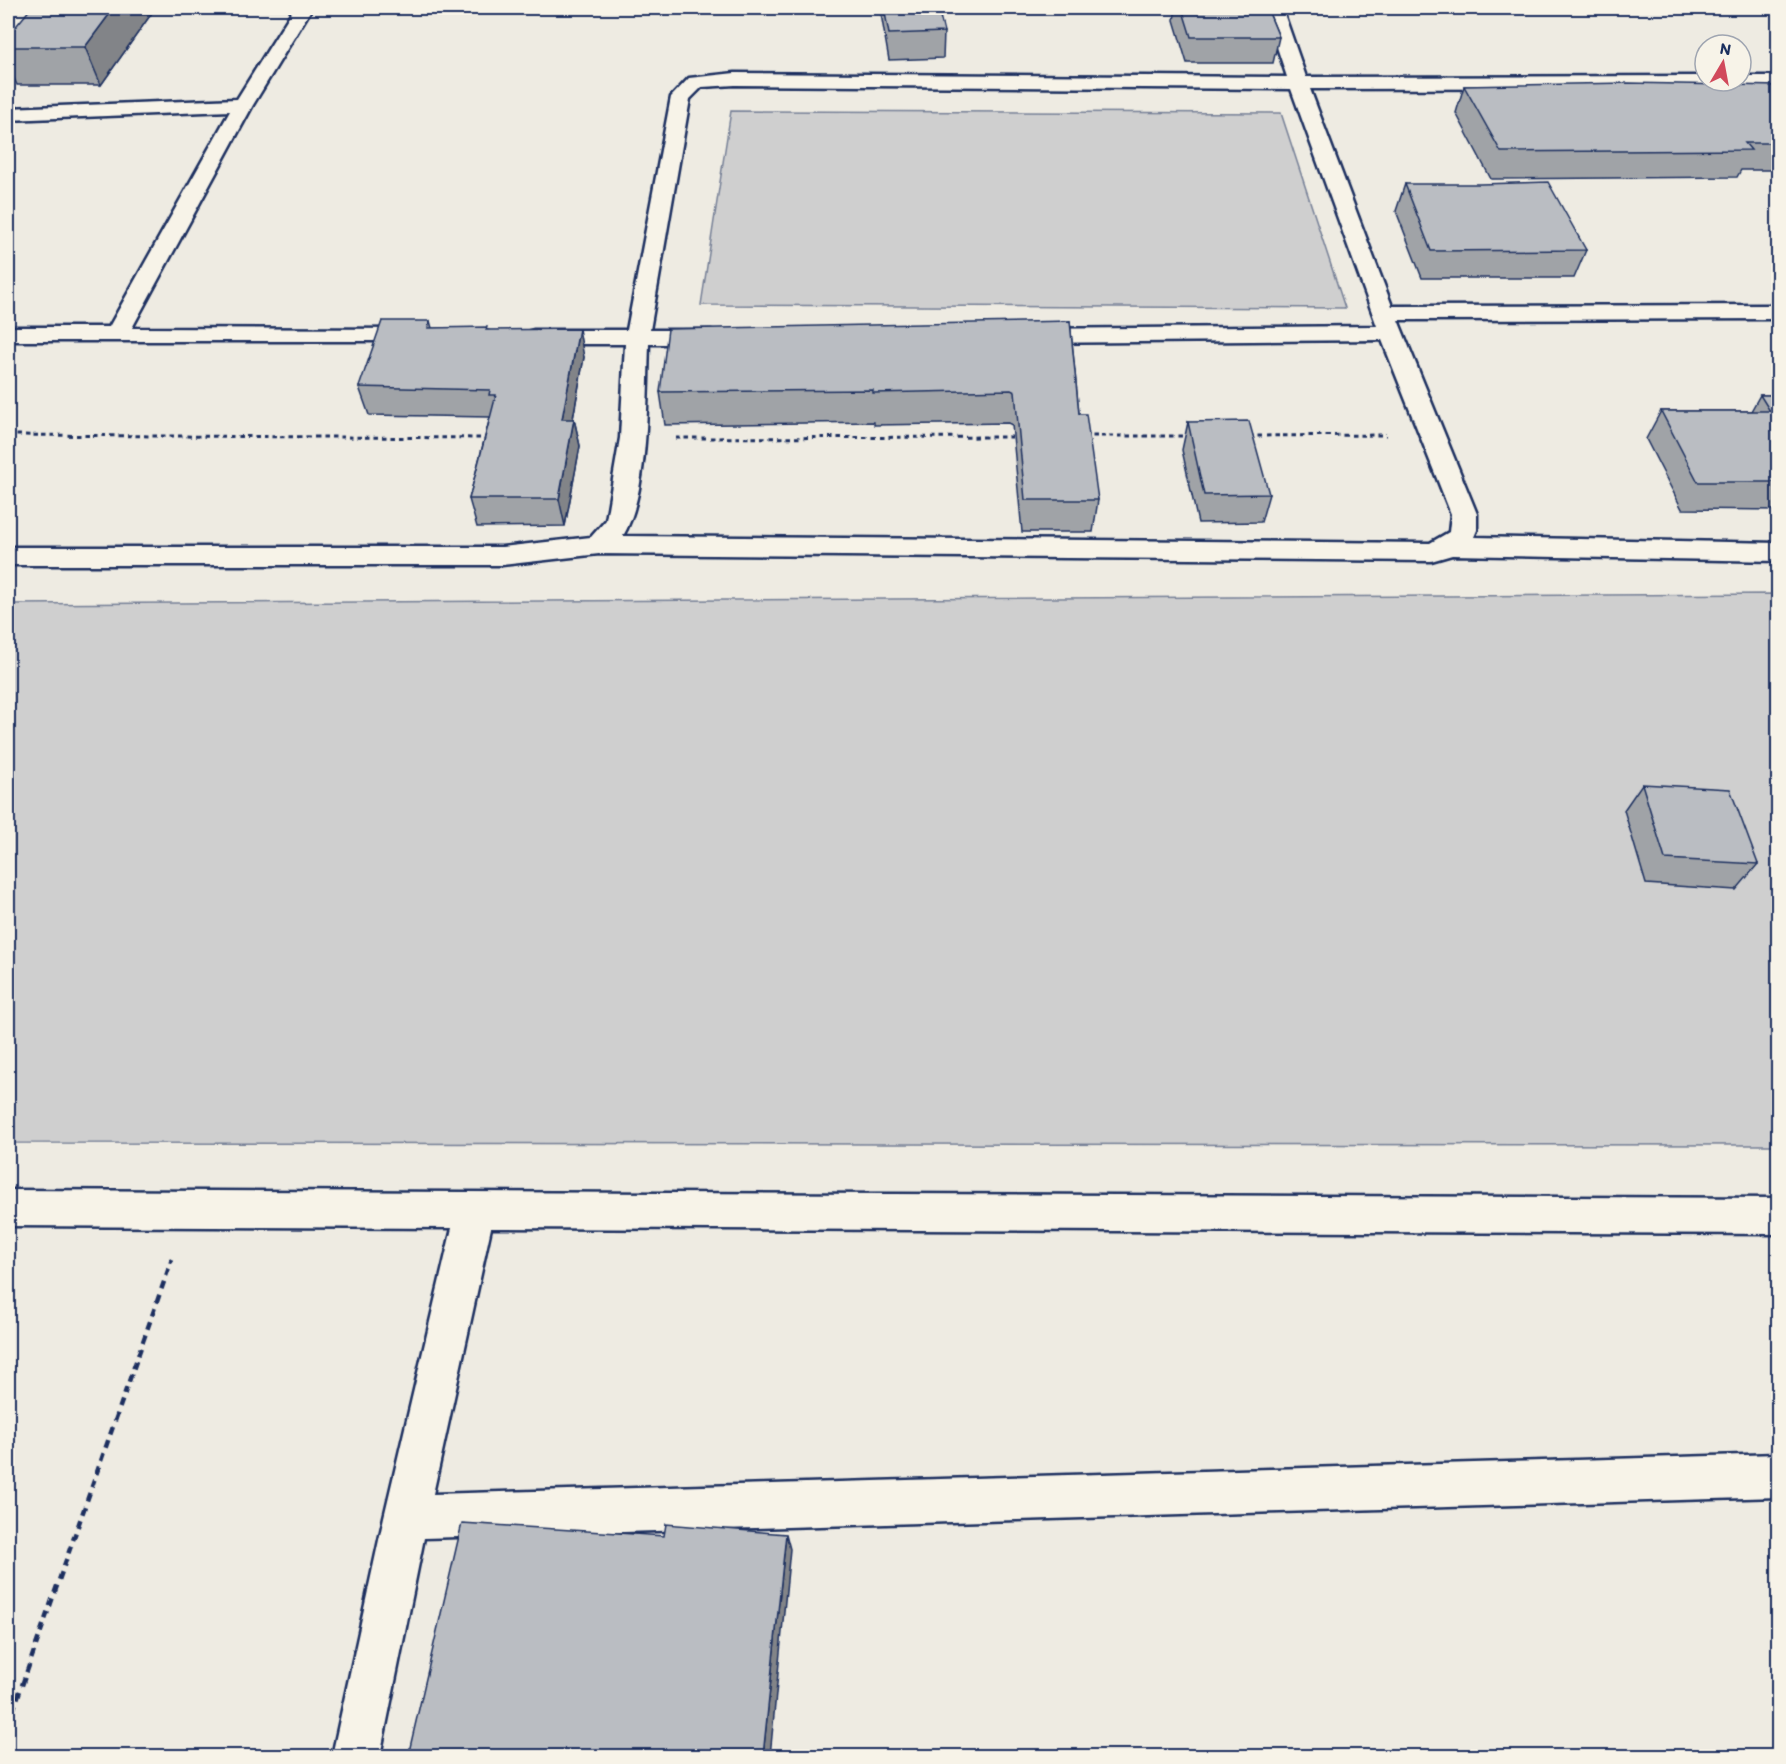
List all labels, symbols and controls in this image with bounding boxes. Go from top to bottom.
north arrow [1693,33,1753,93]
text: N [1719,38,1732,59]

